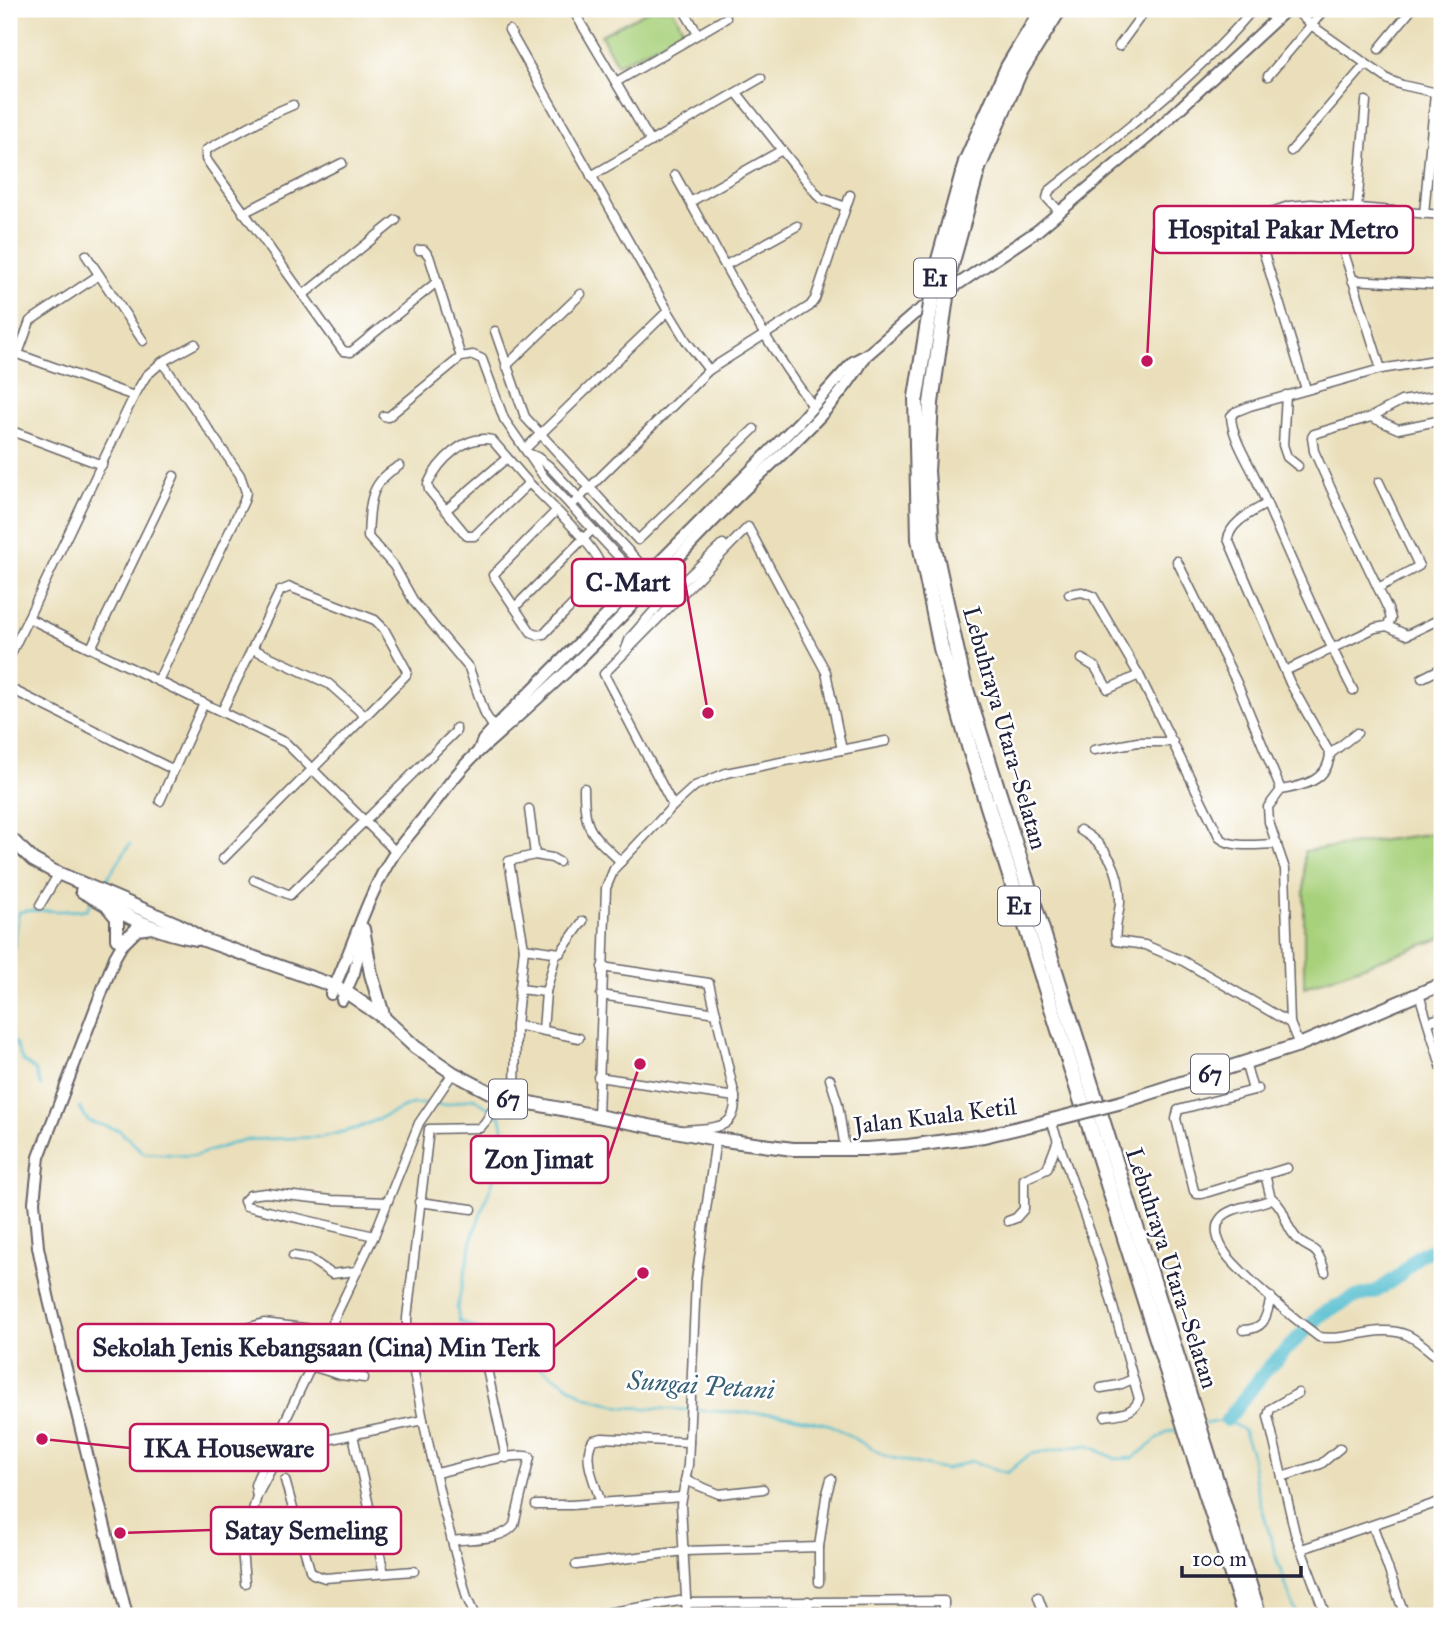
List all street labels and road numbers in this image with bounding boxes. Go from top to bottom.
road number: E1 [914,258,956,298]
street label: Lebuhraya Utara–Selatan [956,603,1054,853]
road number: E1 [998,886,1040,925]
road number: 67 [1191,1054,1229,1093]
road number: 67 [489,1080,527,1118]
street label: Jalan Kuala Ketil [849,1091,1019,1141]
street label: Lebuhraya Utara–Selatan [1119,1144,1225,1392]

